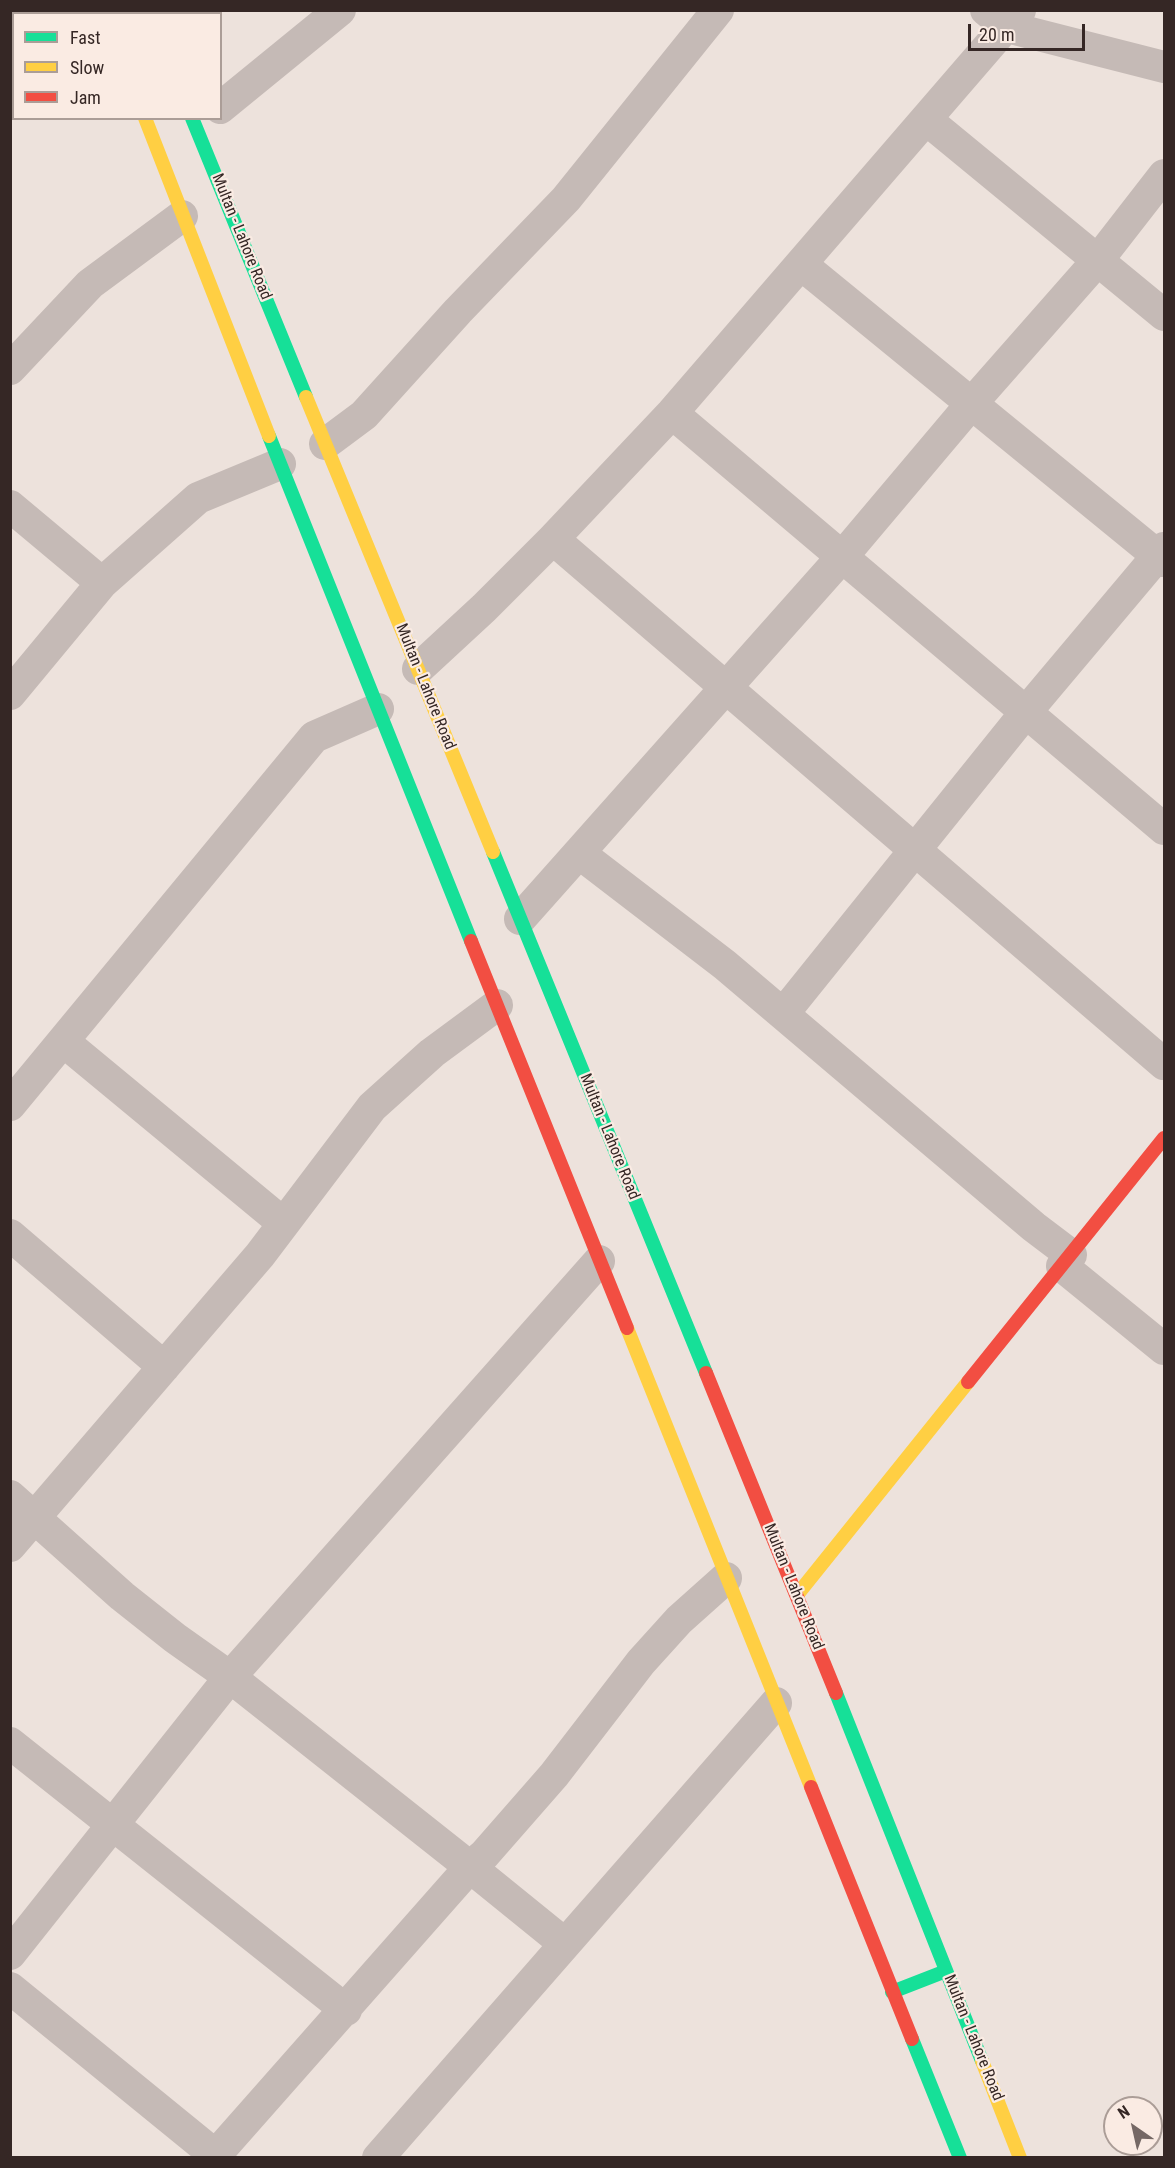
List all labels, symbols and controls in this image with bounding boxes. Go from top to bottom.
legend [12,12,222,120]
scale bar [971,12,1088,50]
text: 20 m [979,24,1014,45]
text: Fast [70,27,101,48]
text: Slow [70,57,104,78]
text: Jam [70,87,101,108]
street label: Multan - Lahore Road [207,171,275,303]
street label: Multan - Lahore Road [391,621,459,753]
street label: Multan - Lahore Road [575,1071,643,1203]
street label: Multan - Lahore Road [759,1521,827,1653]
street label: Multan - Lahore Road [939,1972,1007,2104]
north arrow [1103,2096,1163,2156]
text: N [1114,2102,1133,2123]

